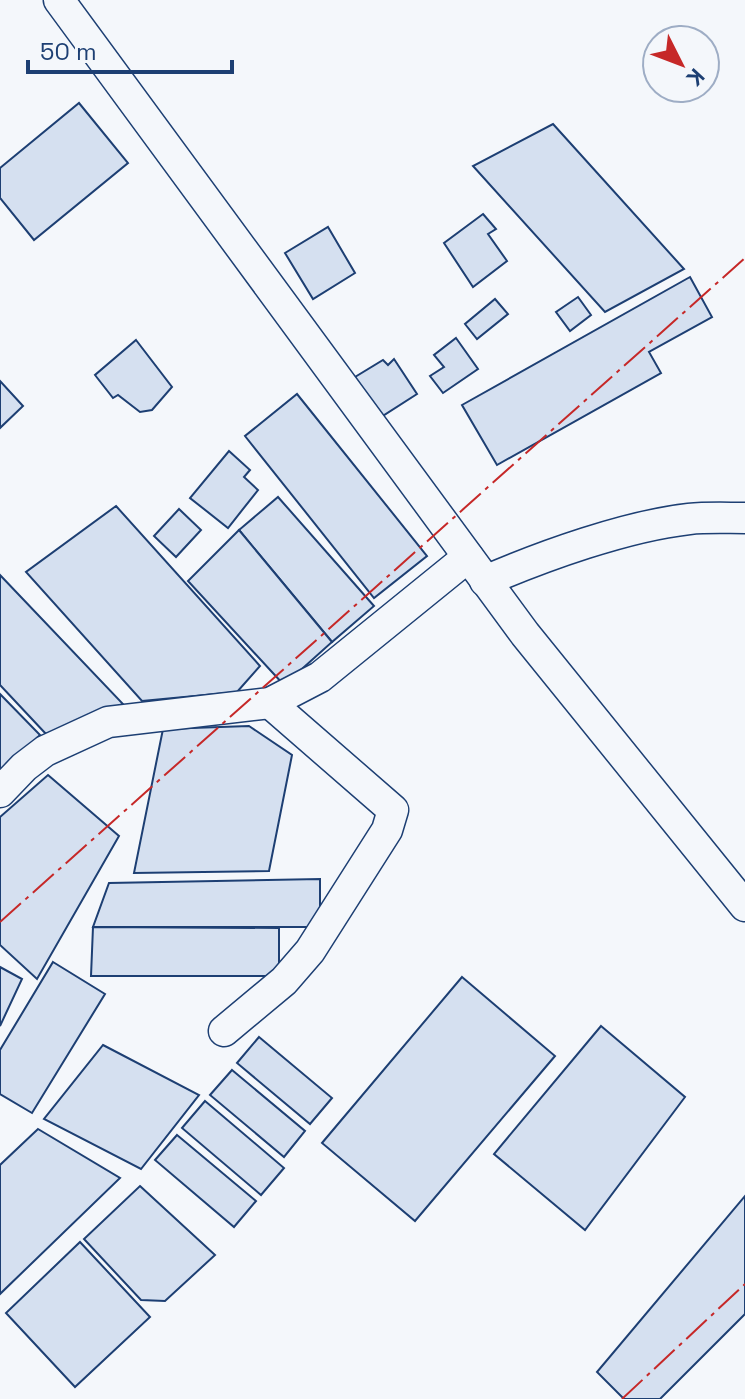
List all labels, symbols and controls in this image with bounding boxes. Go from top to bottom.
scale bar [28,24,232,74]
north arrow [641,24,721,104]
text: 50 m [40,36,97,67]
text: K [681,63,711,92]

